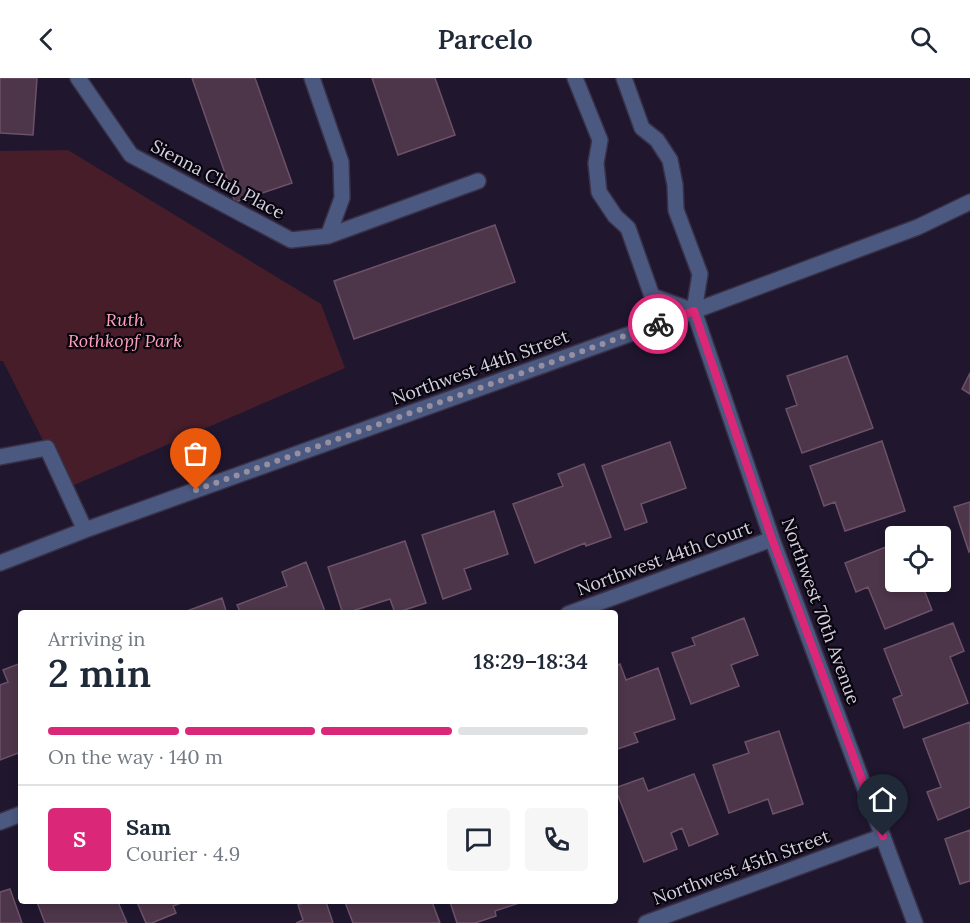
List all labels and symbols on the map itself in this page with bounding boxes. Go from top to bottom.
street label: Sienna Club Place [147,134,289,224]
courier [628,294,688,354]
park label: Ruth Rothkopf Park [68,308,182,352]
street label: Northwest 44th Street [388,324,572,410]
pin [170,428,221,490]
street label: Northwest 70th Avenue [777,515,866,708]
street label: Northwest 44th Court [573,516,755,600]
pin [857,774,908,836]
street label: Northwest 45th Street [649,824,833,910]

